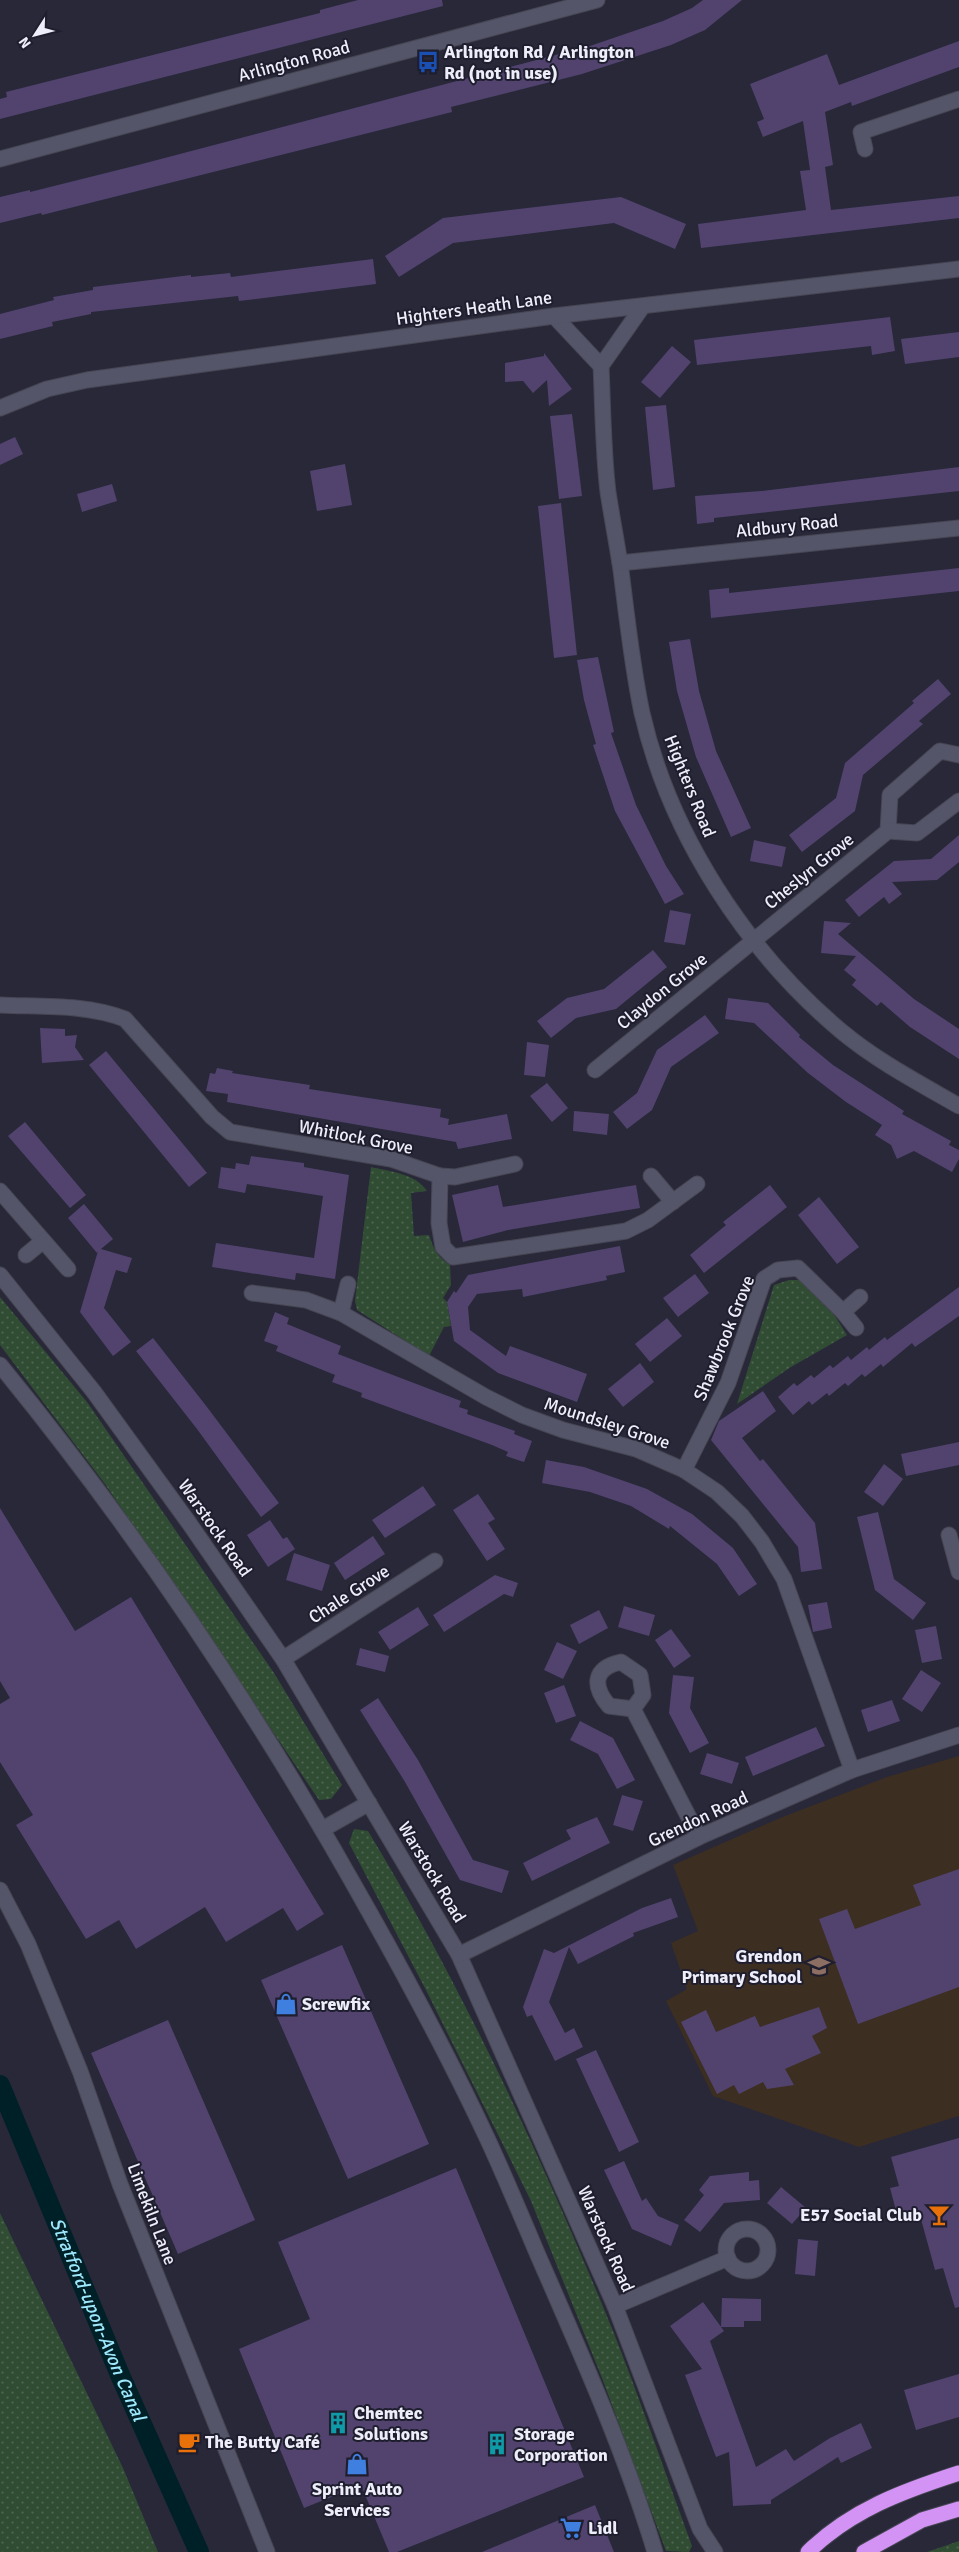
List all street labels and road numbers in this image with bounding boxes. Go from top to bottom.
street label: Arlington Road [236,36,352,86]
street label: Highters Heath Lane [395,286,553,330]
street label: Aldbury Road [735,510,839,542]
street label: Highters Road [659,732,721,840]
street label: Cheslyn Grove [760,828,858,914]
street label: Claydon Grove [612,948,712,1034]
street label: Whitlock Grove [297,1115,415,1159]
street label: Shawbrook Grove [689,1272,759,1404]
street label: Moundsley Grove [541,1392,673,1454]
street label: Warstock Road [173,1475,257,1581]
street label: Chale Grove [304,1560,394,1628]
street label: Grendon Road [644,1786,752,1852]
street label: Warstock Road [393,1818,471,1926]
street label: Limekiln Lane [122,2160,182,2268]
street label: Warstock Road [573,2183,639,2295]

